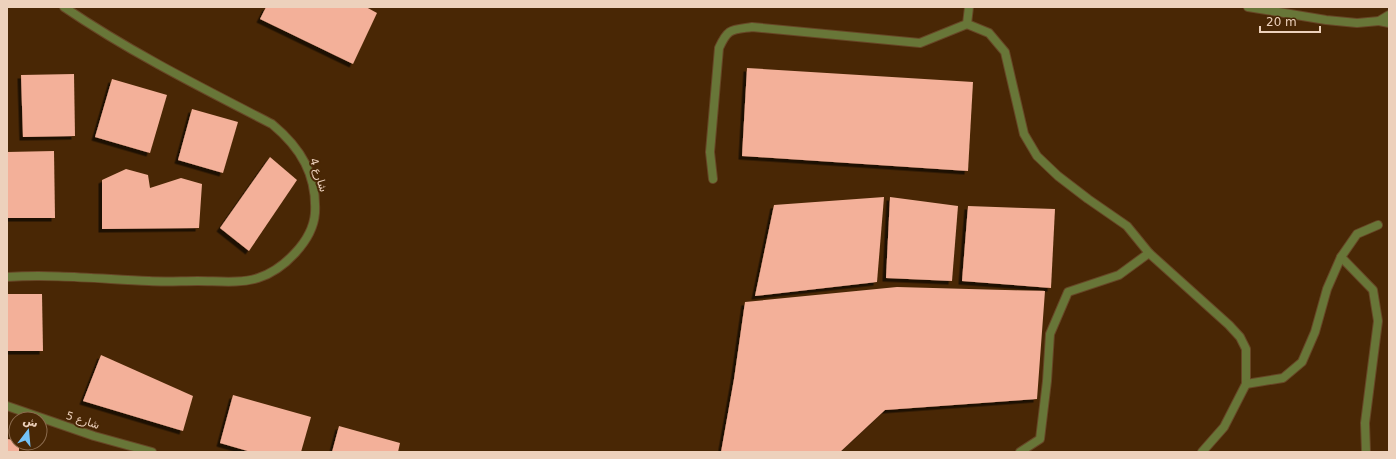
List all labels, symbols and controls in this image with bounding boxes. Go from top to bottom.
scale bar [1260,8,1320,34]
text: 20 m [1266,15,1297,29]
street label: شارع 4 [307,157,330,194]
street label: شارع 5 [64,409,101,432]
north arrow [8,411,48,451]
text: ش [22,414,40,430]

